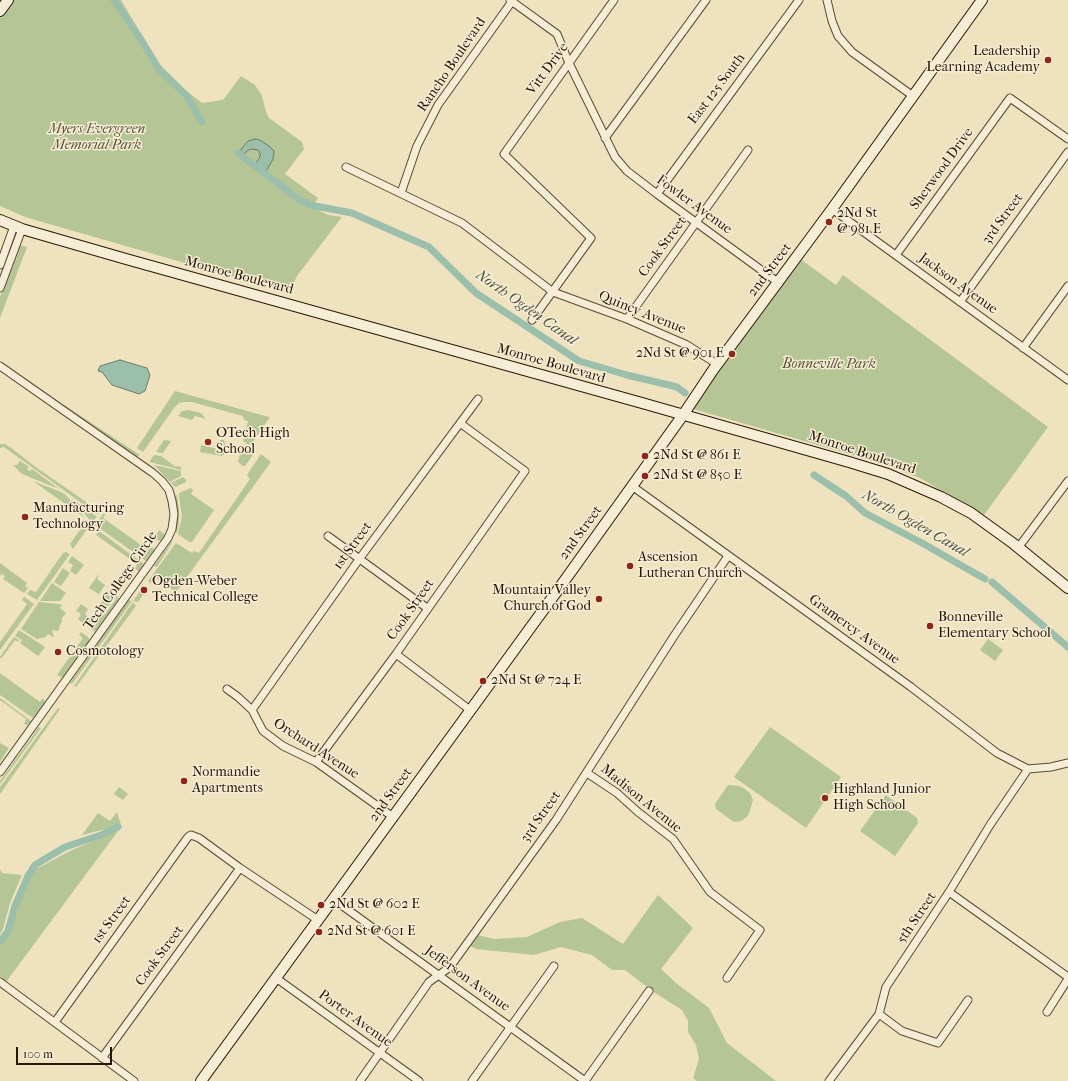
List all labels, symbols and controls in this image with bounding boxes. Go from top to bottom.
street label: Rancho Boulevard [414,15,490,115]
street label: Vitt Drive [523,40,573,98]
place label: Leadership Learning Academy [926,44,1040,76]
street label: East 125 South [685,50,749,128]
marker: Leadership Learning Academy [1043,55,1053,65]
park label: Myers Evergreen Memorial Park [49,122,145,154]
street label: Sherwood Drive [907,125,977,213]
street label: Fowler Avenue [653,172,735,238]
street label: 3rd Street [979,190,1027,248]
place label: 2Nd St @ 981 E [837,206,881,238]
street label: Cook Street [635,213,691,281]
marker: 2Nd St @ 981 E [824,217,834,227]
street label: 2nd Street [744,240,796,300]
street label: Jackson Avenue [915,250,1001,318]
street label: Monroe Boulevard [183,253,295,299]
water label: North Ogden Canal [472,266,580,350]
street label: Quincy Avenue [596,288,688,338]
street label: Monroe Boulevard [495,340,607,388]
place label: 2Nd St @ 901 E [636,346,724,362]
marker: 2Nd St @ 901 E [727,349,737,359]
park label: Bonneville Park [782,357,876,373]
place label: OTech High School [216,426,290,458]
street label: Monroe Boulevard [806,428,918,478]
marker: OTech High School [203,437,213,447]
place label: 2Nd St @ 861 E [653,448,741,464]
marker: 2Nd St @ 861 E [640,451,650,461]
place label: 2Nd St @ 850 E [653,468,742,484]
marker: 2Nd St @ 850 E [640,471,650,481]
water label: North Ogden Canal [859,486,971,562]
place label: Manufacturing Technology [33,501,124,534]
street label: 2nd Street [556,503,606,563]
marker: Manufacturing Technology [20,512,30,522]
street label: 1st Street [330,519,376,573]
street label: Tech College Circle [81,528,161,634]
place label: Ascension Lutheran Church [638,550,742,582]
marker: Ascension Lutheran Church [625,561,635,571]
place label: Ogden-Weber Technical College [152,574,258,606]
street label: Cook Street [384,576,438,644]
place label: Mountain Valley Church of God [492,583,591,616]
marker: Ogden-Weber Technical College [139,585,149,595]
street label: Gramercy Avenue [805,591,903,669]
marker: Mountain Valley Church of God [594,594,604,604]
place label: Bonneville Elementary School [938,610,1051,642]
marker: Bonneville Elementary School [925,621,935,631]
place label: Cosmotology [66,644,144,660]
marker: Cosmotology [53,647,63,657]
place label: 2Nd St @ 724 E [491,673,582,689]
marker: 2Nd St @ 724 E [478,676,488,686]
street label: Orchard Avenue [270,715,362,783]
street label: Madison Avenue [597,761,685,837]
place label: Normandie Apartments [192,765,263,798]
street label: 2nd Street [366,765,416,825]
marker: Normandie Apartments [179,776,189,786]
place label: Highland Junior High School [833,782,931,814]
street label: 3rd Street [517,788,565,846]
marker: Highland Junior High School [820,793,830,803]
street label: 5th Street [894,889,940,947]
street label: 1st Street [89,893,135,947]
place label: 2Nd St @ 602 E [329,897,420,913]
marker: 2Nd St @ 602 E [316,900,326,910]
street label: Cook Street [132,922,188,990]
place label: 2Nd St @ 601 E [327,924,416,940]
marker: 2Nd St @ 601 E [314,927,324,937]
street label: Jefferson Avenue [421,942,513,1016]
street label: Porter Avenue [315,987,395,1051]
scale bar [18,1039,114,1065]
text: 100 m [23,1047,53,1061]

